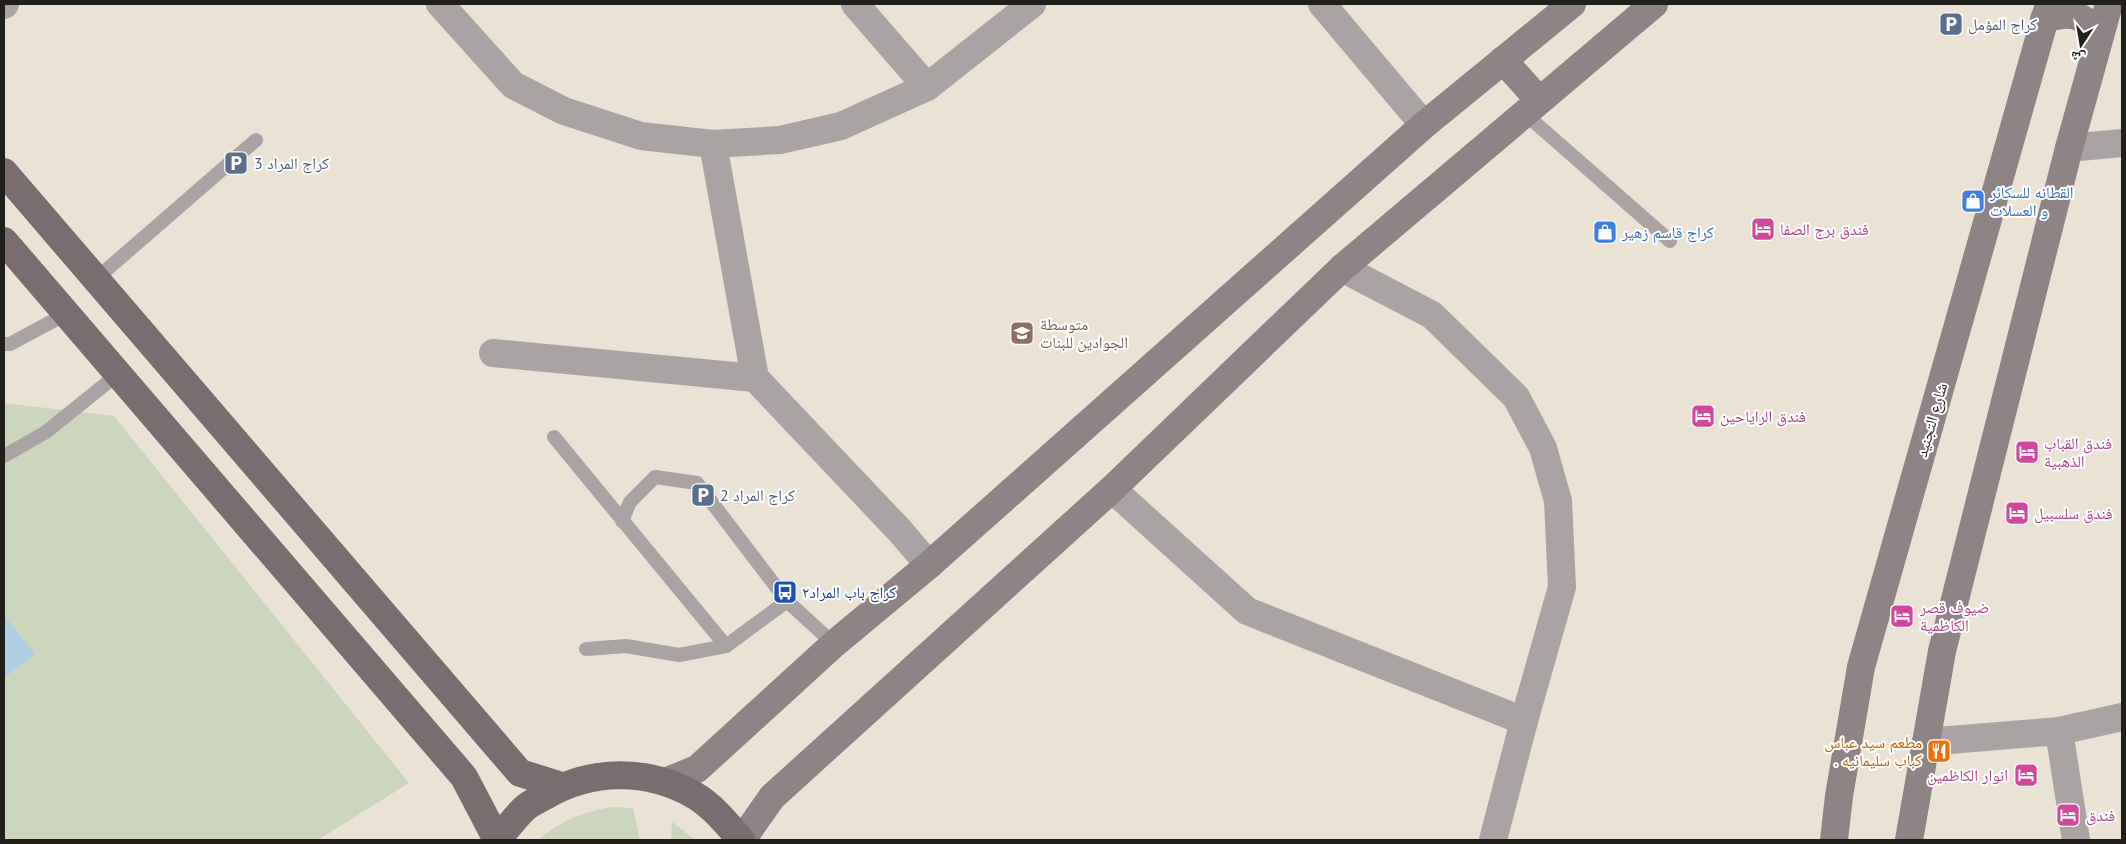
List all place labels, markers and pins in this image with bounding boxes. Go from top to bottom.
parking icon: كراج المؤمل [1938,11,1964,37]
place label: كراج المؤمل [1968,14,2038,35]
parking icon: كراج المراد 3 [223,150,249,176]
place label: كراج المراد 3 [254,153,329,174]
place label: القطانه للسكائر و العسلات [1989,182,2074,220]
shop icon: القطانه للسكائر و العسلات [1960,188,1986,214]
hotel icon: فندق برج الصفا [1750,216,1776,242]
shop icon: كراج قاسم زهير [1592,219,1618,245]
place label: فندق برج الصفا [1780,219,1869,240]
place label: كراج قاسم زهير [1621,222,1714,243]
place label: متوسطة الجوادين للبنات [1040,314,1128,353]
school or university icon: متوسطة الجوادين للبنات [1009,320,1035,346]
hotel icon: فندق الراياحين [1690,403,1716,429]
place label: فندق الراياحين [1720,406,1806,427]
place label: فندق القباب الذهبية [2044,433,2112,471]
hotel icon: فندق القباب الذهبية [2014,439,2040,465]
parking icon: كراج المراد 2 [690,482,716,508]
place label: كراج المراد 2 [720,485,795,506]
hotel icon: فندق سلسبيل [2004,500,2030,526]
place label: فندق سلسبيل [2034,503,2113,524]
bus stop icon: كراج باب المراد٢ [772,579,798,605]
place label: كراج باب المراد٢ [802,582,897,603]
place label: ضيوف قصر الكاظمية [1919,597,1989,635]
hotel icon: ضيوف قصر الكاظمية [1889,603,1915,629]
place label: مطعم سيد عباس . كباب سليمانيه [1824,732,1922,770]
restaurant icon: مطعم سيد عباس . كباب سليمانيه [1926,738,1952,764]
hotel icon: انوار الكاظمين [2013,762,2039,788]
place label: انوار الكاظمين [1927,765,2008,786]
hotel icon: فندق [2055,802,2081,828]
place label: فندق [2086,805,2115,826]

